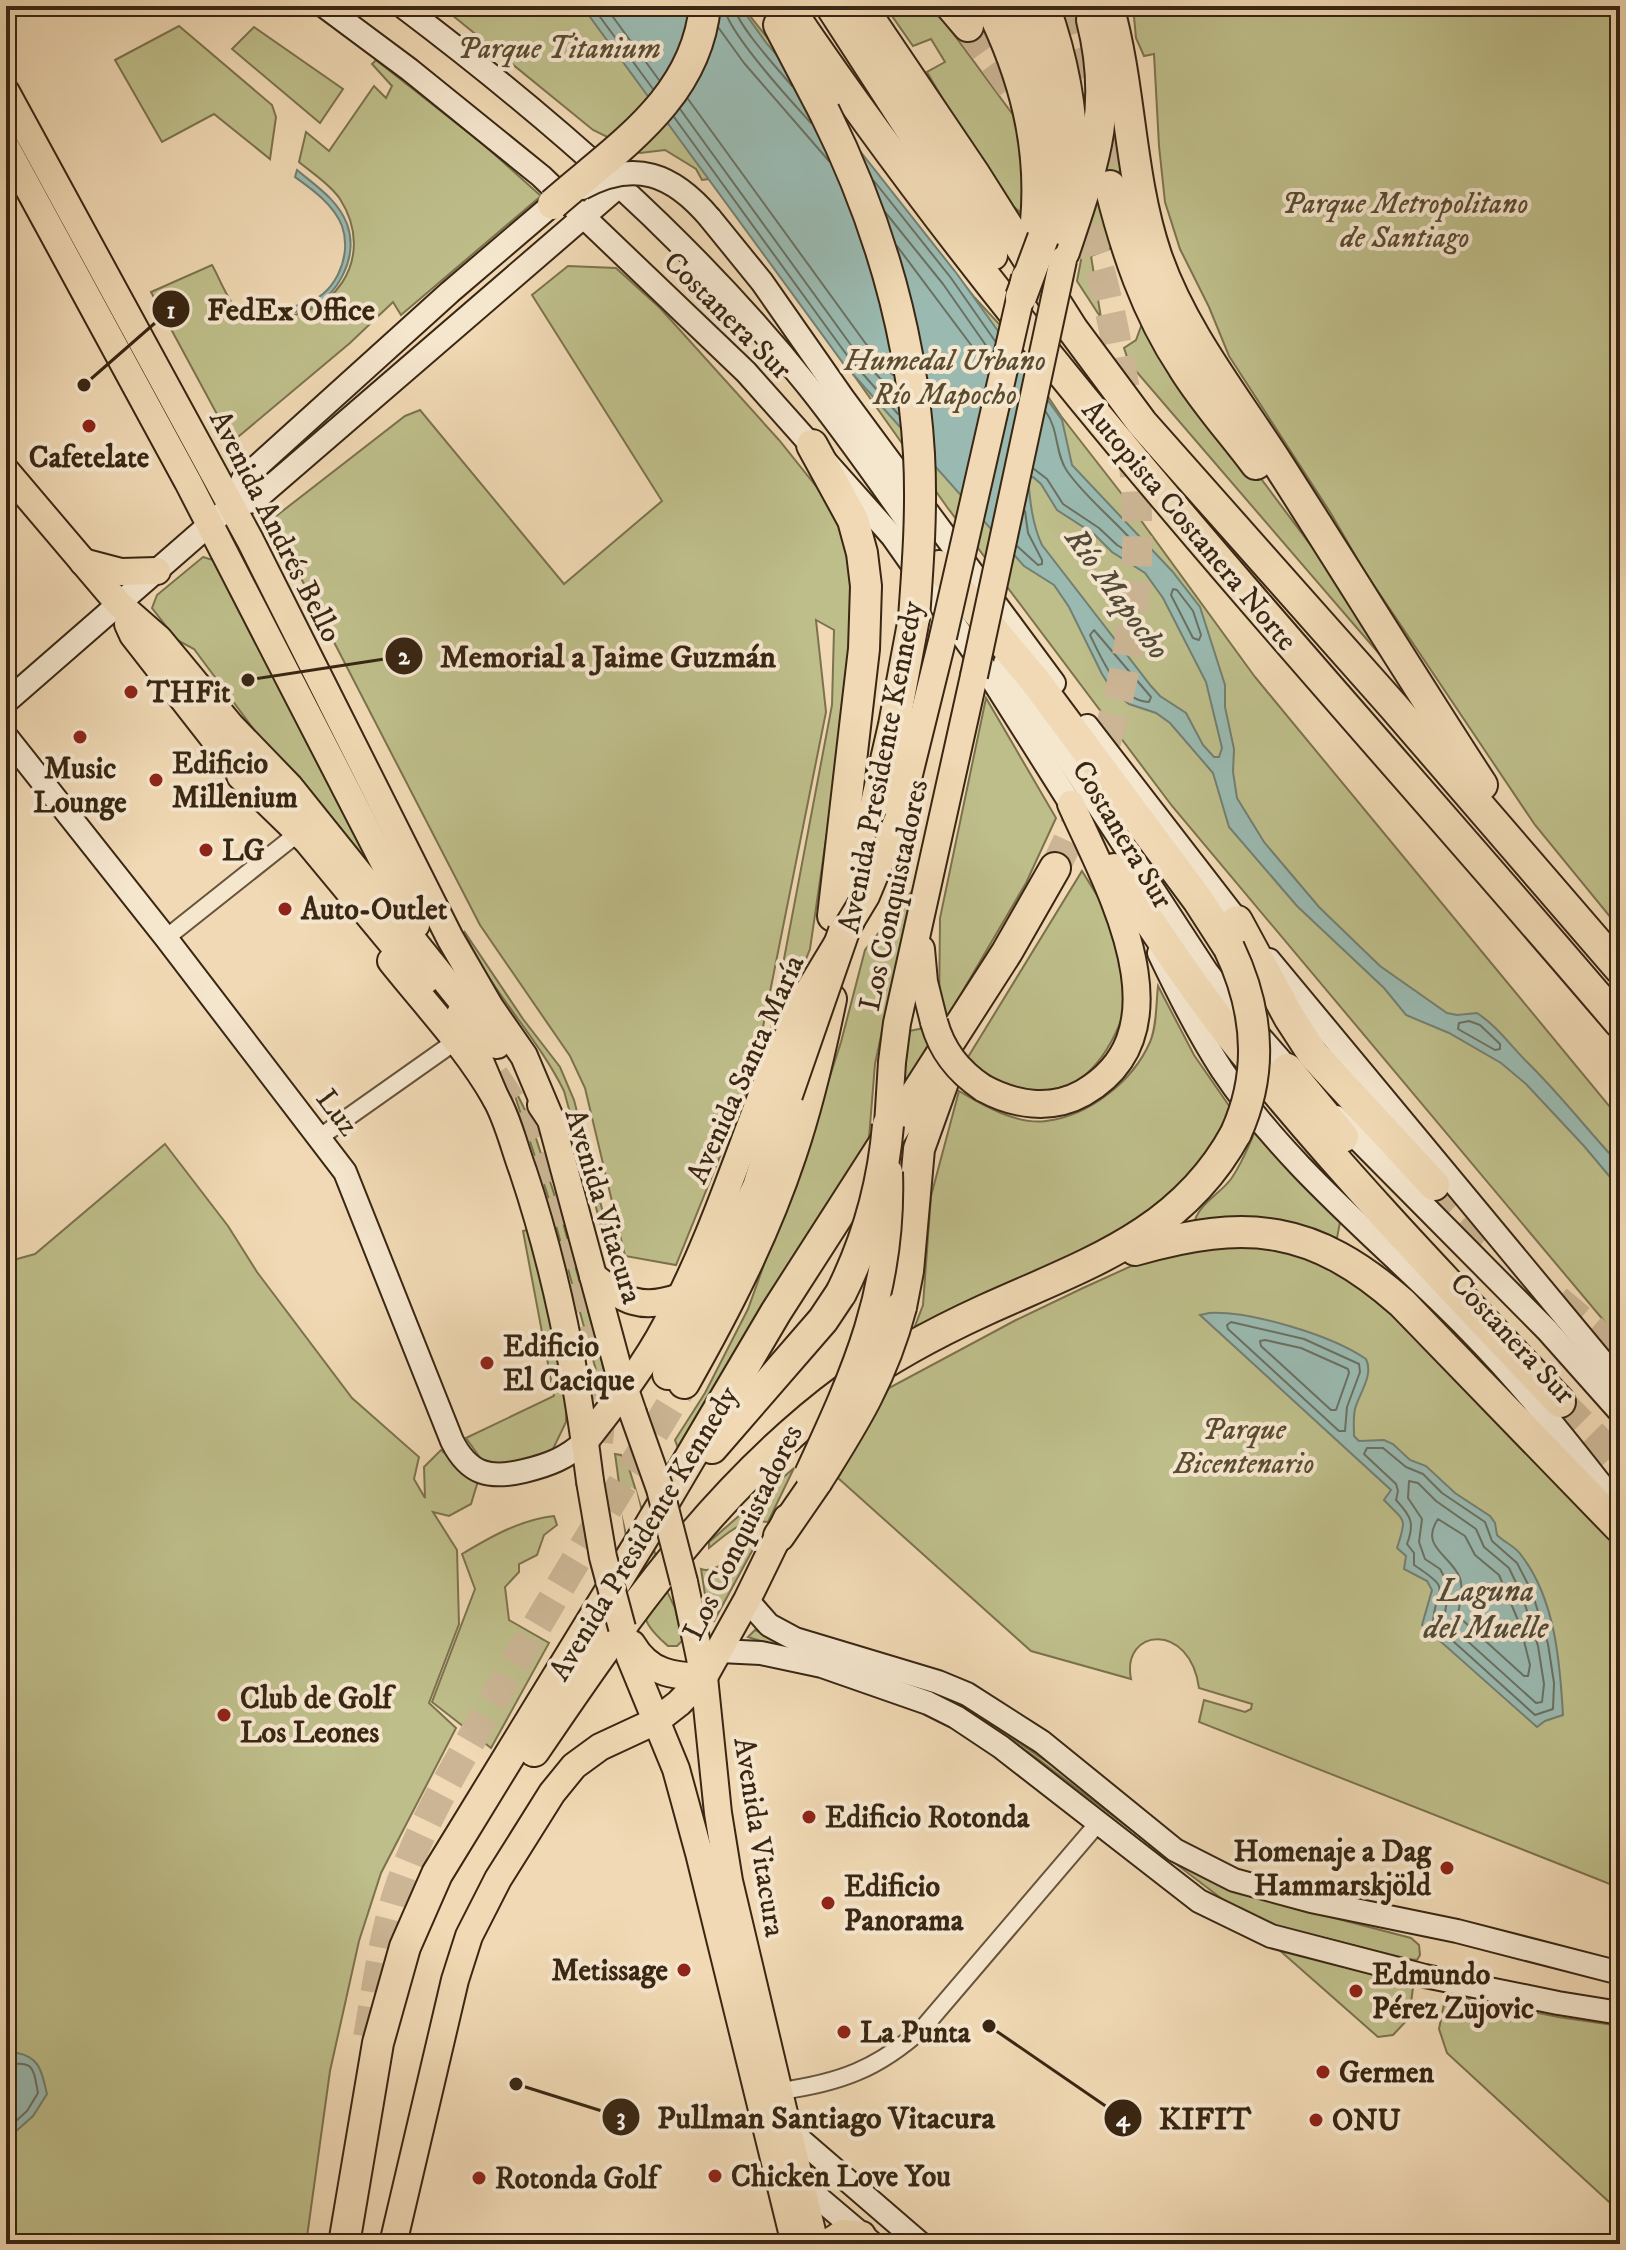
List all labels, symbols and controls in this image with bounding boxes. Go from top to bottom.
park label: Parque Titanium [457,31,661,68]
park label: Parque Metropolitano de Santiago [1282,186,1528,257]
street label: Costanera Sur [655,244,799,388]
callout: FedEx Office [151,281,391,337]
text: FedEx Office [207,291,375,331]
text: 1 [167,296,176,326]
park label: Humedal Urbano Río Mapocho [843,343,1046,414]
street label: Autopista Costanera Norte [1073,393,1305,659]
street label: Avenida Andrés Bello [200,405,349,649]
marker: Cafetelate [80,417,98,435]
place label: Cafetelate [29,440,150,477]
water label: Río Mapocho [1054,519,1178,668]
street label: Avenida Presidente Kennedy [831,597,932,937]
callout: Memorial a Jaime Guzmán [384,628,792,684]
text: Memorial a Jaime Guzmán [440,638,776,678]
text: 2 [398,642,411,672]
place label: THFit [146,675,231,712]
marker: THFit [122,683,140,701]
marker: Music Lounge [71,728,89,746]
place label: Edificio Millenium [172,746,298,817]
place label: Music Lounge [33,751,127,822]
street label: Costanera Sur [1063,754,1180,916]
marker: Edificio Millenium [147,771,165,789]
street label: Los Conquistadores [852,776,937,1014]
place label: LG [222,833,265,870]
marker: LG [197,841,215,859]
place label: Auto-Outlet [300,892,448,929]
marker: Auto-Outlet [276,900,294,918]
street label: Avenida Santa María [679,949,813,1190]
street label: Luz [307,1082,366,1144]
street label: Avenida Vitacura [555,1105,650,1309]
street label: Costanera Sur [1442,1265,1582,1413]
place label: Edificio El Cacique [503,1329,635,1400]
marker: Edificio El Cacique [478,1354,496,1372]
street label: Avenida Presidente Kennedy [541,1379,747,1688]
park label: Parque Bicentenario [1173,1412,1314,1483]
street label: Los Conquistadores [675,1419,812,1647]
water label: Laguna del Muelle [1423,1572,1549,1649]
place label: Club de Golf Los Leones [240,1681,397,1752]
marker: Club de Golf Los Leones [215,1706,233,1724]
street label: Avenida Vitacura [724,1735,793,1940]
place label: Edificio Rotonda [825,1800,1031,1837]
marker: Edificio Rotonda [800,1808,818,1826]
place label: Homenaje a Dag Hammarskjöld [1233,1834,1432,1905]
marker: Homenaje a Dag Hammarskjöld [1438,1859,1456,1877]
place label: Edificio Panorama [844,1869,965,1940]
marker: Edificio Panorama [819,1894,837,1912]
place label: Metissage [551,1953,669,1990]
place label: Edmundo Pérez Zujovic [1372,1957,1534,2028]
marker: Metissage [675,1961,693,1979]
marker: Edmundo Pérez Zujovic [1347,1982,1365,2000]
place label: La Punta [860,2015,972,2052]
marker: La Punta [835,2023,853,2041]
place label: Germen [1339,2055,1434,2092]
marker: Germen [1314,2063,1332,2081]
callout: Pullman Santiago Vitacura [601,2089,1011,2145]
callout: KIFIT [1103,2090,1268,2146]
text: Pullman Santiago Vitacura [657,2099,996,2139]
text: KIFIT [1159,2100,1252,2140]
text: 3 [617,2103,626,2133]
place label: ONU [1332,2103,1401,2140]
text: 4 [1116,2104,1131,2134]
marker: ONU [1307,2111,1325,2129]
place label: Chicken Love You [731,2159,951,2196]
place label: Rotonda Golf [495,2161,663,2198]
marker: Chicken Love You [706,2167,724,2185]
marker: Rotonda Golf [470,2169,488,2187]

